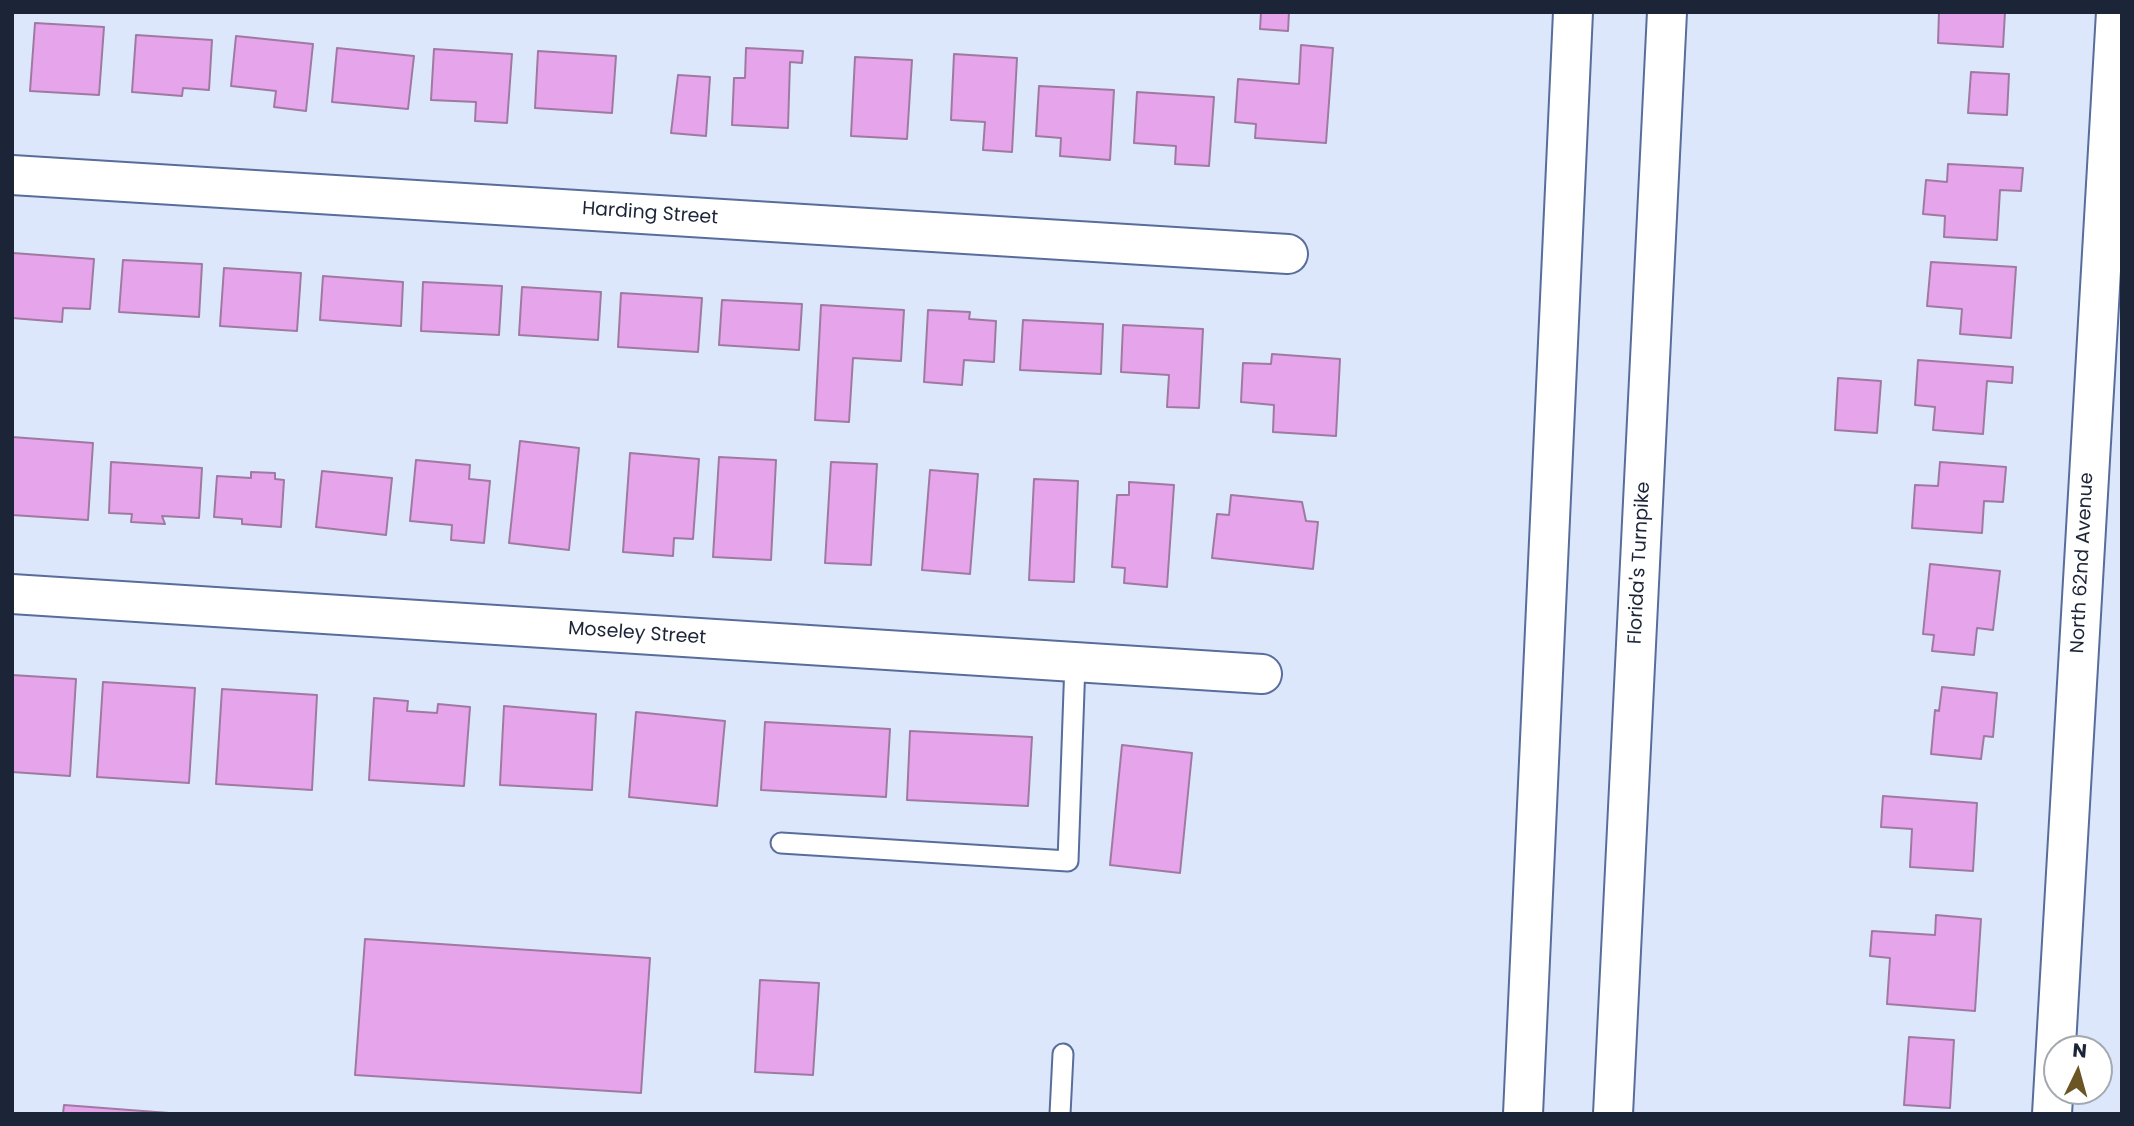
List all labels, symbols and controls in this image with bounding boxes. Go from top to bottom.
street label: Harding Street [581,198,719,230]
street label: North 62nd Avenue [2067,472,2099,654]
street label: Florida's Turnpike [1624,481,1656,645]
street label: Moseley Street [567,618,707,650]
north arrow [2043,1035,2113,1105]
text: N [2071,1037,2088,1065]

